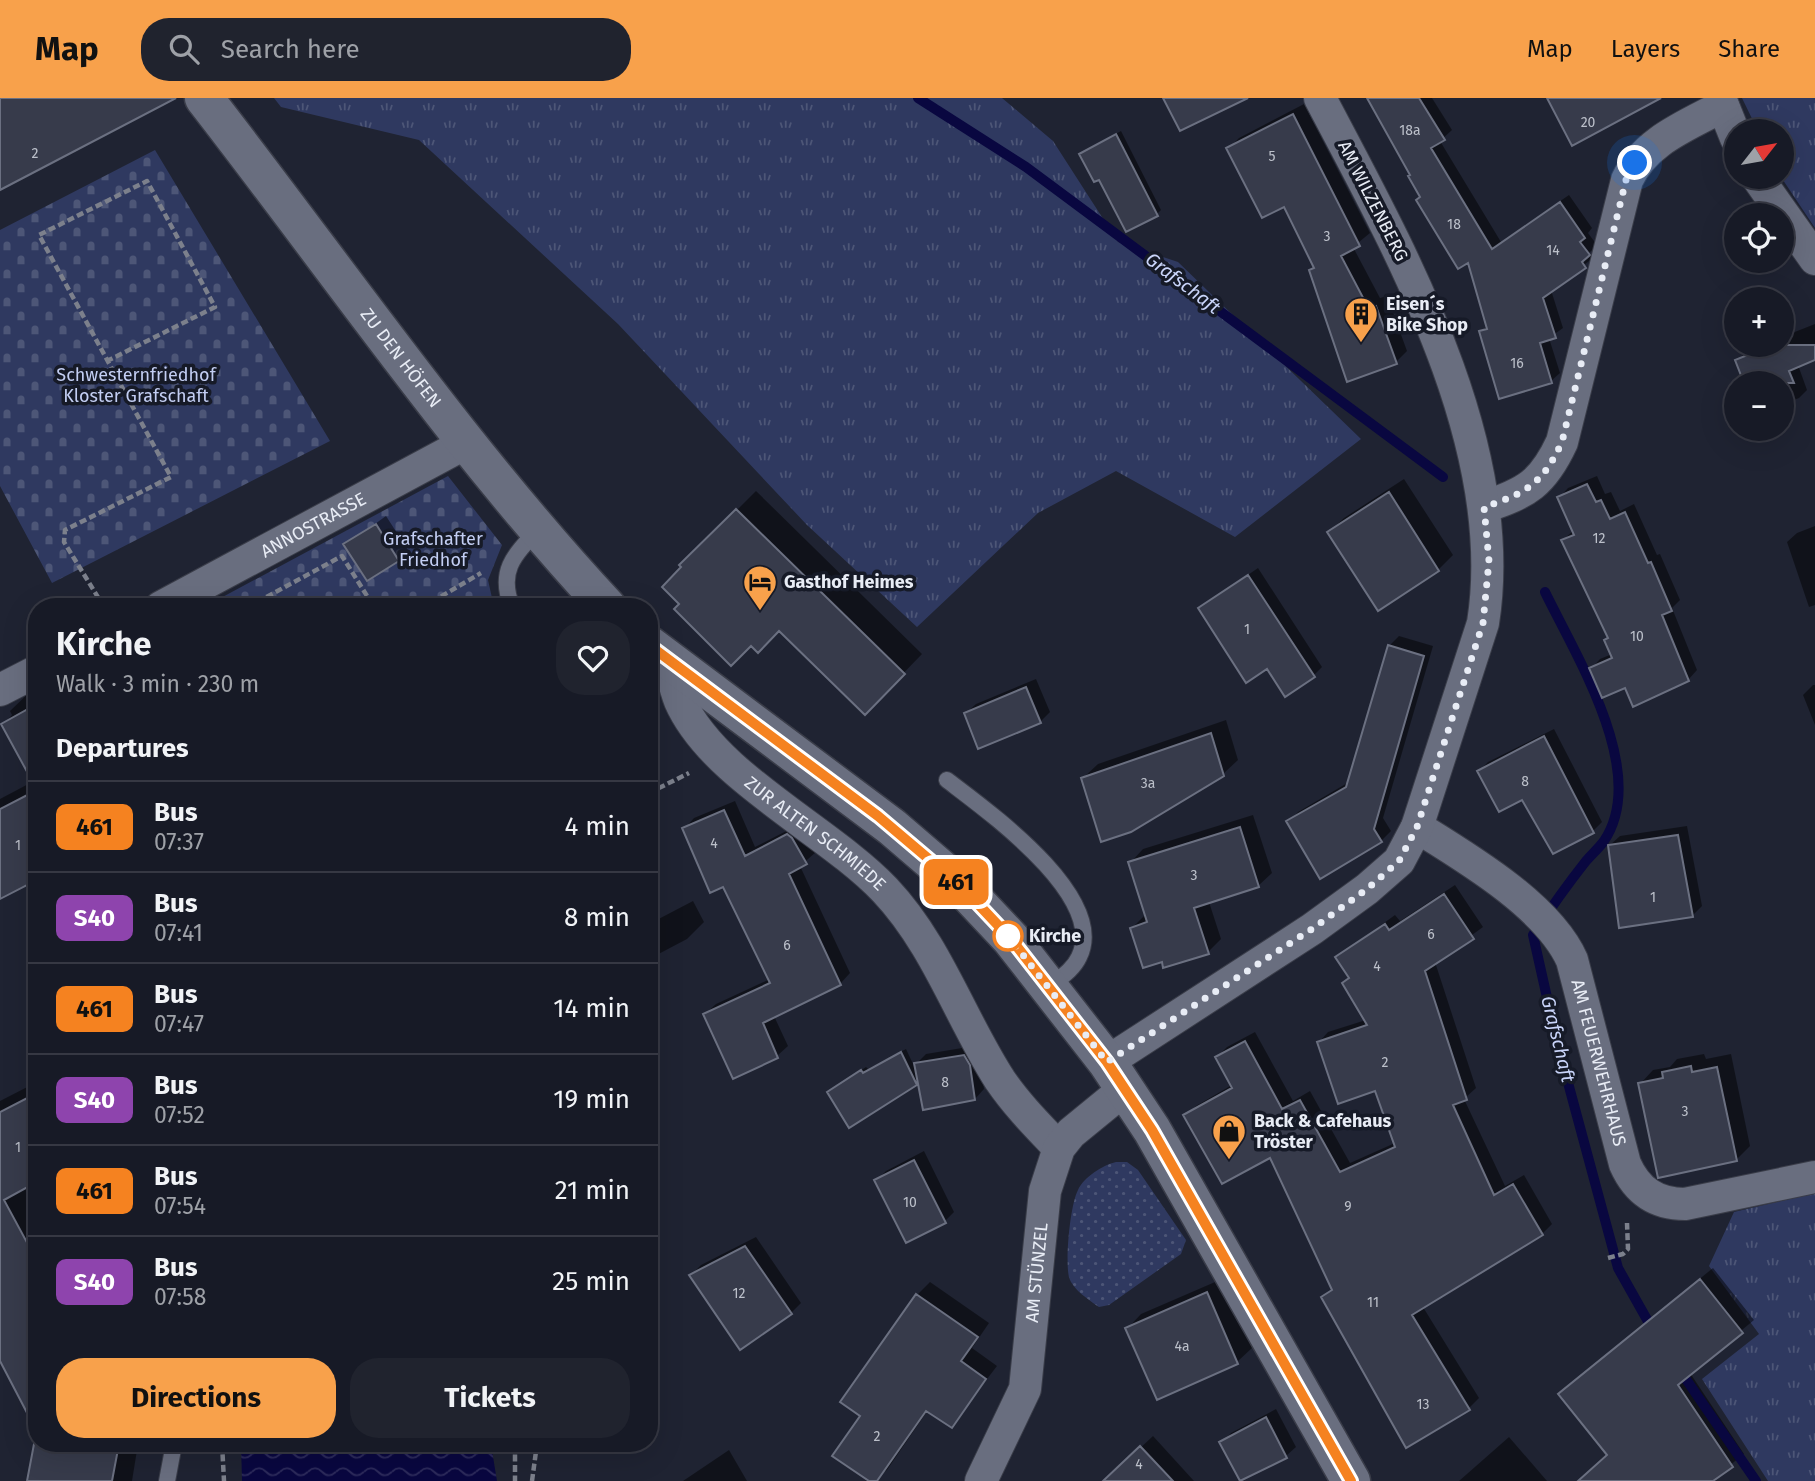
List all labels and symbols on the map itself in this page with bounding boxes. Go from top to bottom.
house number: 20 [1581,114,1596,131]
north arrow [1724,119,1794,189]
house number: 18a [1399,122,1421,139]
street label: AM WILZENBERG [1333,137,1413,265]
house number: 2 [32,145,39,162]
your location [1617,145,1652,180]
house number: 5 [1268,148,1276,165]
house number: 18 [1447,216,1461,233]
house number: 3 [1324,228,1331,245]
house number: 14 [1546,242,1560,259]
water label: Grafschaft [1141,247,1225,319]
place label: Eisen´s Bike Shop [1386,293,1468,336]
building icon: Eisen´s Bike Shop [1342,295,1380,344]
street label: ZU DEN HÖFEN [356,304,446,412]
house number: 16 [1510,355,1524,372]
park label: Schwesternfriedhof Kloster Grafschaft [56,364,218,407]
street label: ANNOSTRASSE [257,488,370,562]
park label: Grafschafter Friedhof [383,528,483,571]
house number: 12 [1593,530,1606,547]
hotel icon: Gasthof Heimes [741,563,779,612]
place label: Gasthof Heimes [784,571,914,593]
house number: 1 [1244,621,1250,638]
house number: 10 [1630,628,1644,645]
street label: ZUR ALTEN SCHMIEDE [740,772,890,895]
house number: 8 [1521,773,1529,790]
house number: 3a [1141,775,1155,792]
house number: 4 [710,835,718,852]
house number: 1 [15,837,21,854]
line badge: 461 [916,859,996,905]
house number: 3 [1191,867,1198,884]
house number: 1 [1650,889,1656,906]
marker: Kirche [993,921,1023,951]
place label: Kirche [1029,925,1081,947]
house number: 6 [1427,926,1435,943]
house number: 6 [783,937,791,954]
house number: 4 [1373,958,1381,975]
street label: AM FEUERWEHRHAUS [1566,977,1631,1149]
water label: Grafschaft [1536,993,1580,1085]
house number: 2 [1382,1054,1389,1071]
house number: 8 [941,1074,949,1091]
house number: 3 [1682,1103,1689,1120]
place label: Back & Cafehaus Tröster [1254,1110,1391,1153]
shop icon: Back & Cafehaus Tröster [1210,1112,1248,1161]
house number: 1 [15,1139,21,1156]
house number: 10 [903,1194,917,1211]
house number: 9 [1344,1198,1352,1215]
street label: AM STÜNZEL [1021,1222,1053,1323]
house number: 12 [733,1285,746,1302]
house number: 11 [1367,1294,1379,1311]
house number: 4a [1174,1338,1190,1355]
house number: 13 [1416,1396,1430,1413]
house number: 2 [874,1428,881,1445]
house number: 4 [1135,1456,1143,1473]

